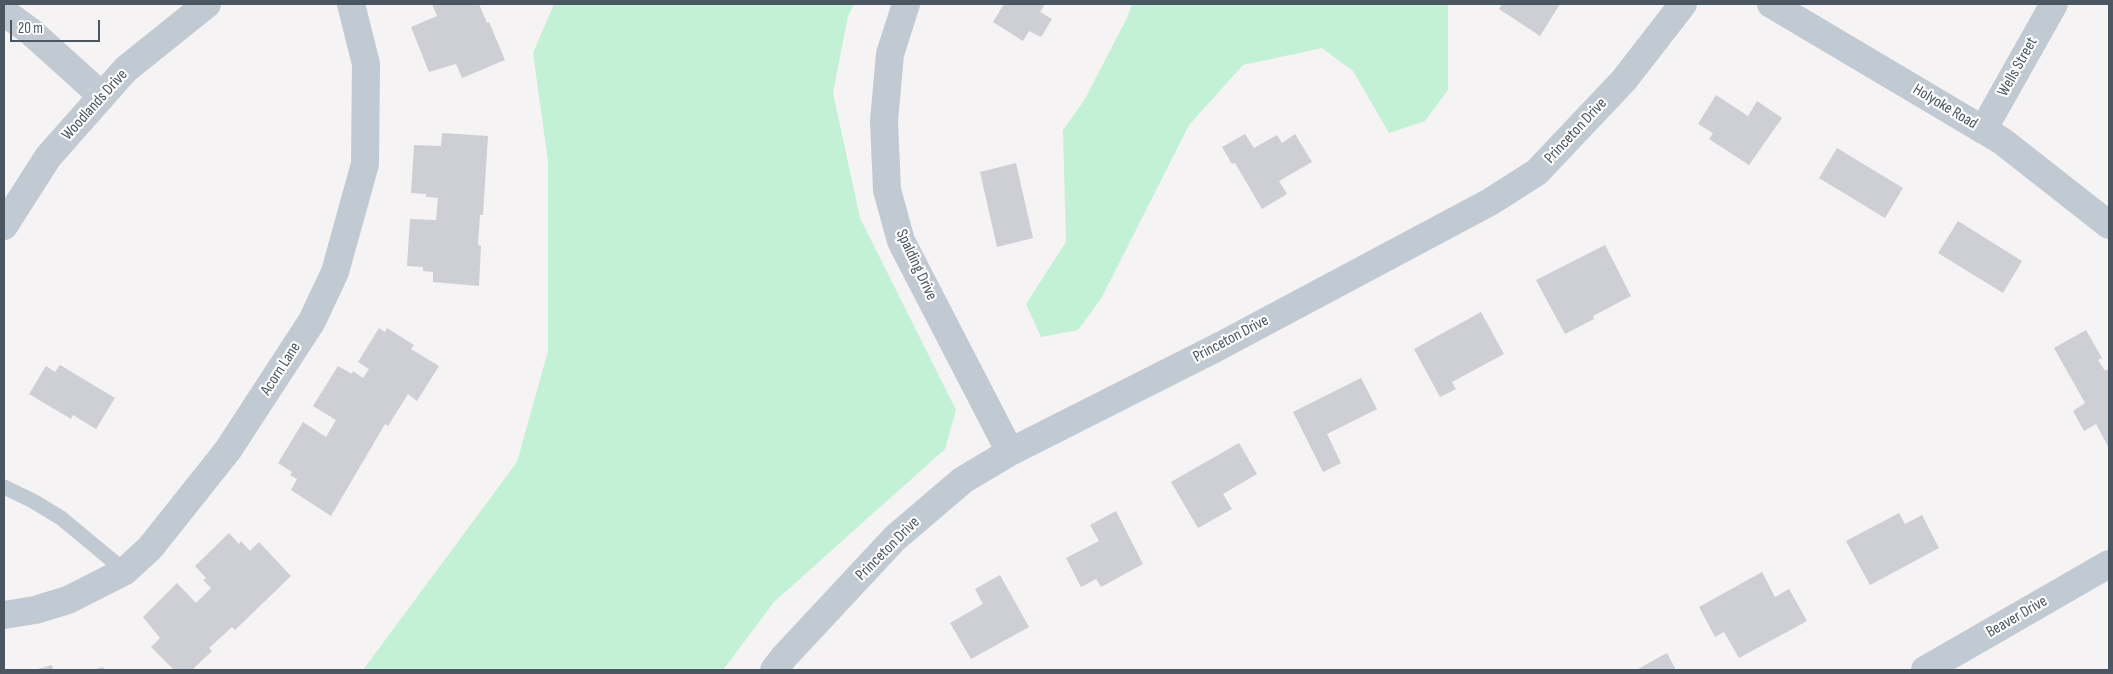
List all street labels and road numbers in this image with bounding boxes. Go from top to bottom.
street label: Wells Street [1994,34,2042,100]
street label: Woodlands Drive [58,66,132,144]
street label: Holyoke Road [1909,80,1981,134]
street label: Princeton Drive [1541,94,1611,168]
street label: Spalding Drive [891,227,941,303]
street label: Princeton Drive [1190,311,1272,367]
street label: Acorn Lane [257,339,305,399]
street label: Princeton Drive [852,513,924,585]
street label: Beaver Drive [1983,592,2051,642]

